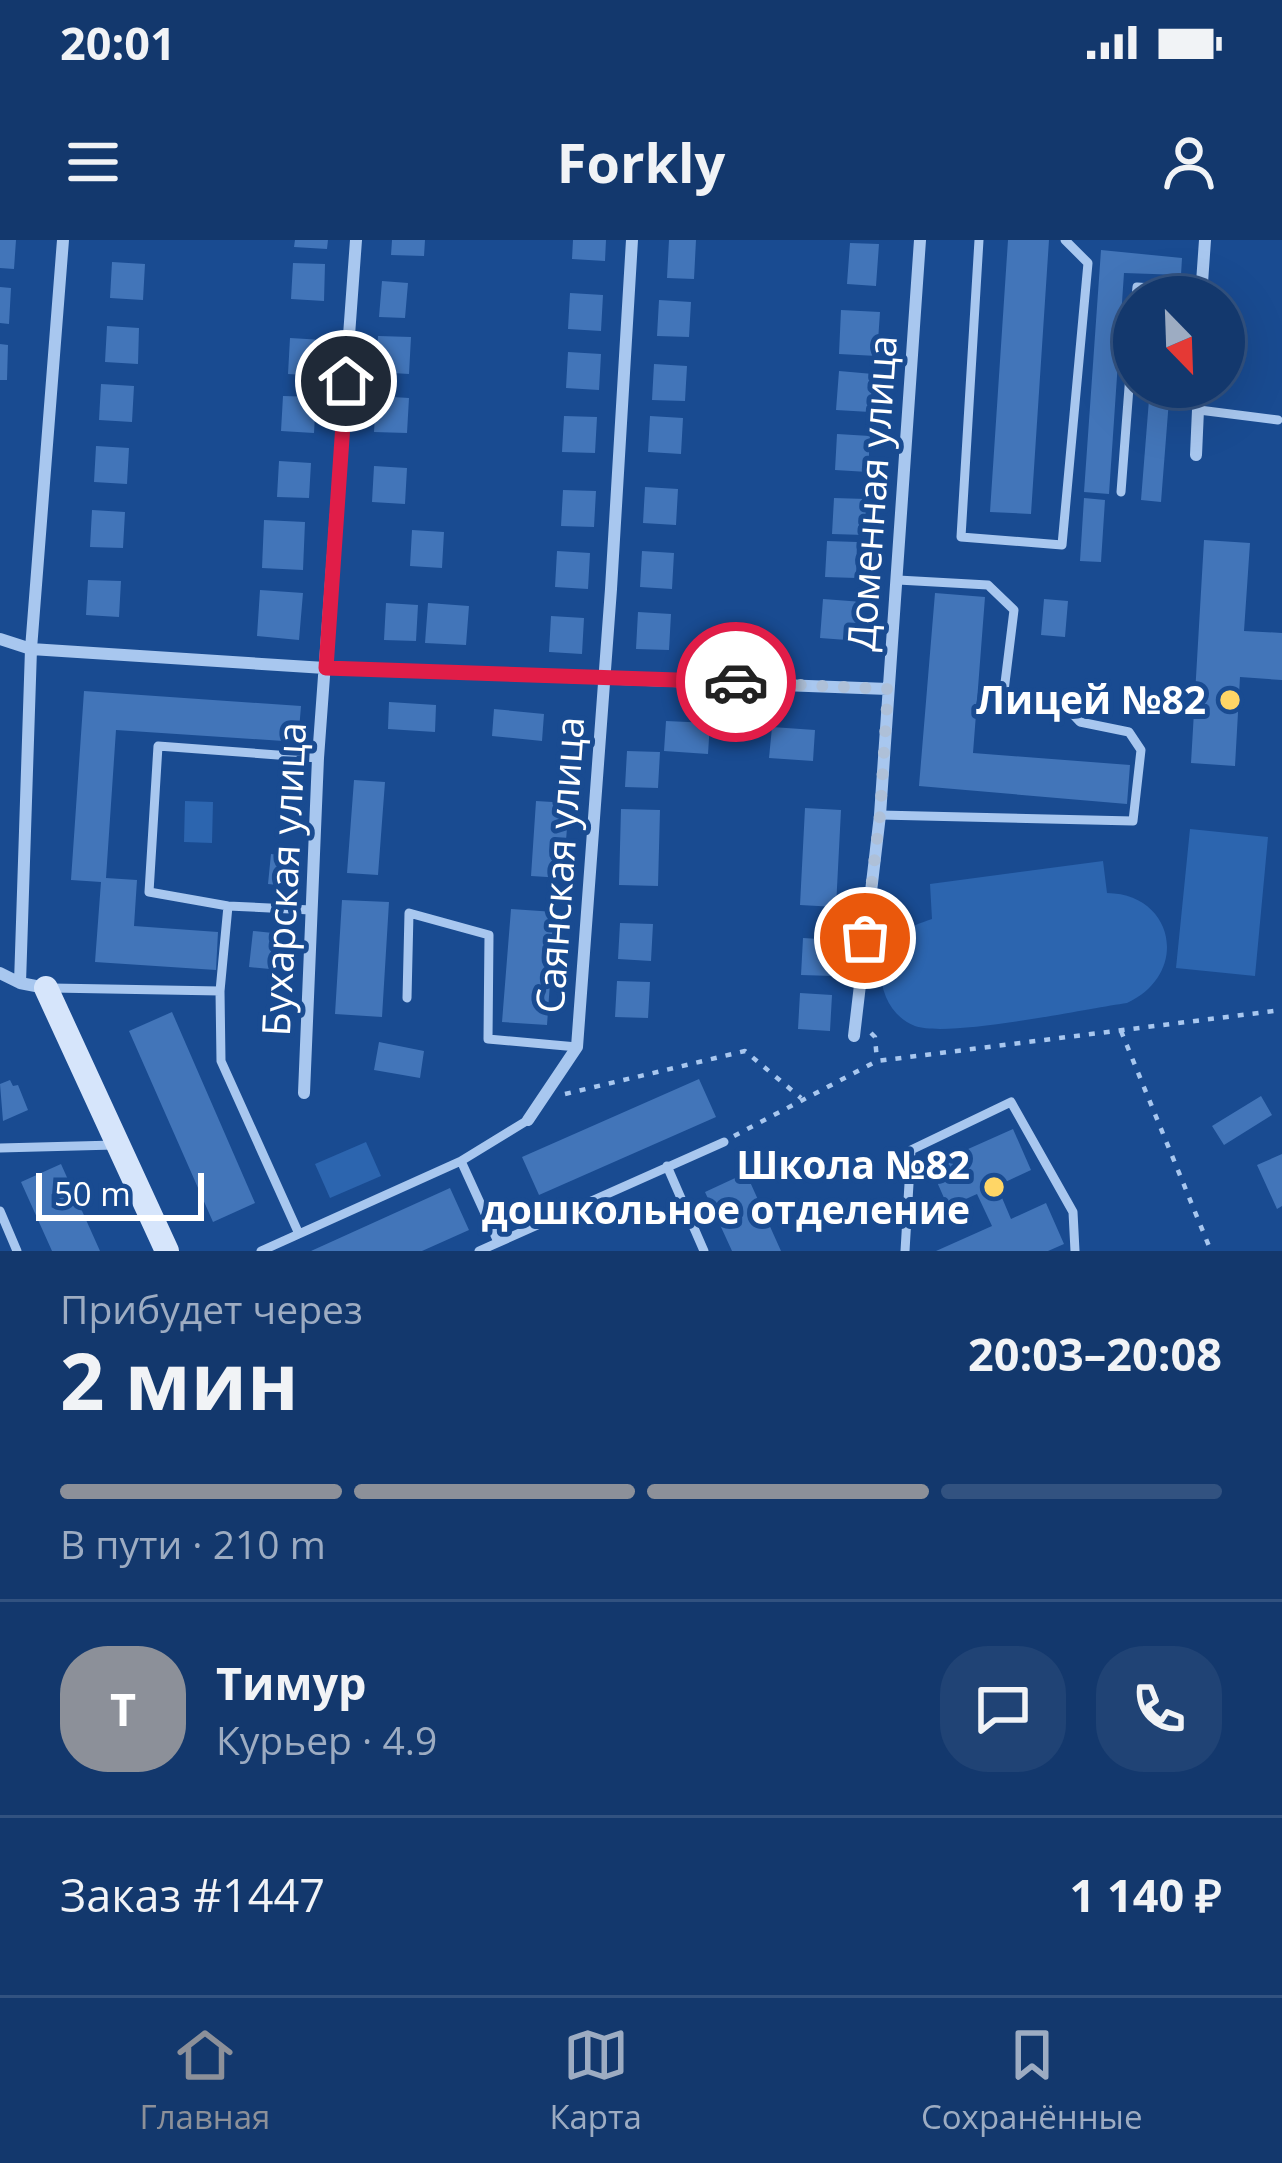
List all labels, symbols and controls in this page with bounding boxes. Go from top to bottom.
text: 20:01 [60,12,176,73]
text: Forkly [557,125,725,199]
icon: menu [60,129,126,195]
icon: person [1156,129,1222,195]
north arrow [1113,276,1245,408]
map controls [1113,276,1245,408]
pin [295,330,397,432]
street label: Доменная улица [833,333,908,652]
icon: home [313,348,379,414]
courier [676,622,796,742]
icon: car [703,649,769,715]
place label: Лицей №82 [976,672,1206,725]
marker: Лицей №82 [1217,687,1243,713]
street label: Саянская улица [522,715,595,1015]
street label: Бухарская улица [248,721,317,1037]
pin [814,887,916,989]
icon: bag [832,905,898,971]
place label: Школа №82 дошкольное отделение [482,1137,970,1235]
scale bar [36,1167,204,1220]
text: 50 m [54,1171,131,1216]
marker: Школа №82 дошкольное отделение [981,1174,1007,1200]
text: Прибудет через [60,1282,363,1335]
text: 20:03–20:08 [968,1323,1222,1384]
text: 2 мин [60,1327,299,1433]
text: В пути · 210 m [60,1517,326,1570]
button: chat [940,1646,1066,1772]
button: phone [1096,1646,1222,1772]
text: Тимур [216,1652,367,1713]
text: Т [110,1678,136,1739]
text: Курьер · 4.9 [216,1713,437,1766]
text: Заказ #1447 [60,1864,325,1925]
text: 1 140 ₽ [1070,1864,1222,1925]
tab: Главная [140,2022,270,2139]
tab: Карта [549,2022,642,2139]
tab: Сохранённые [921,2022,1142,2139]

